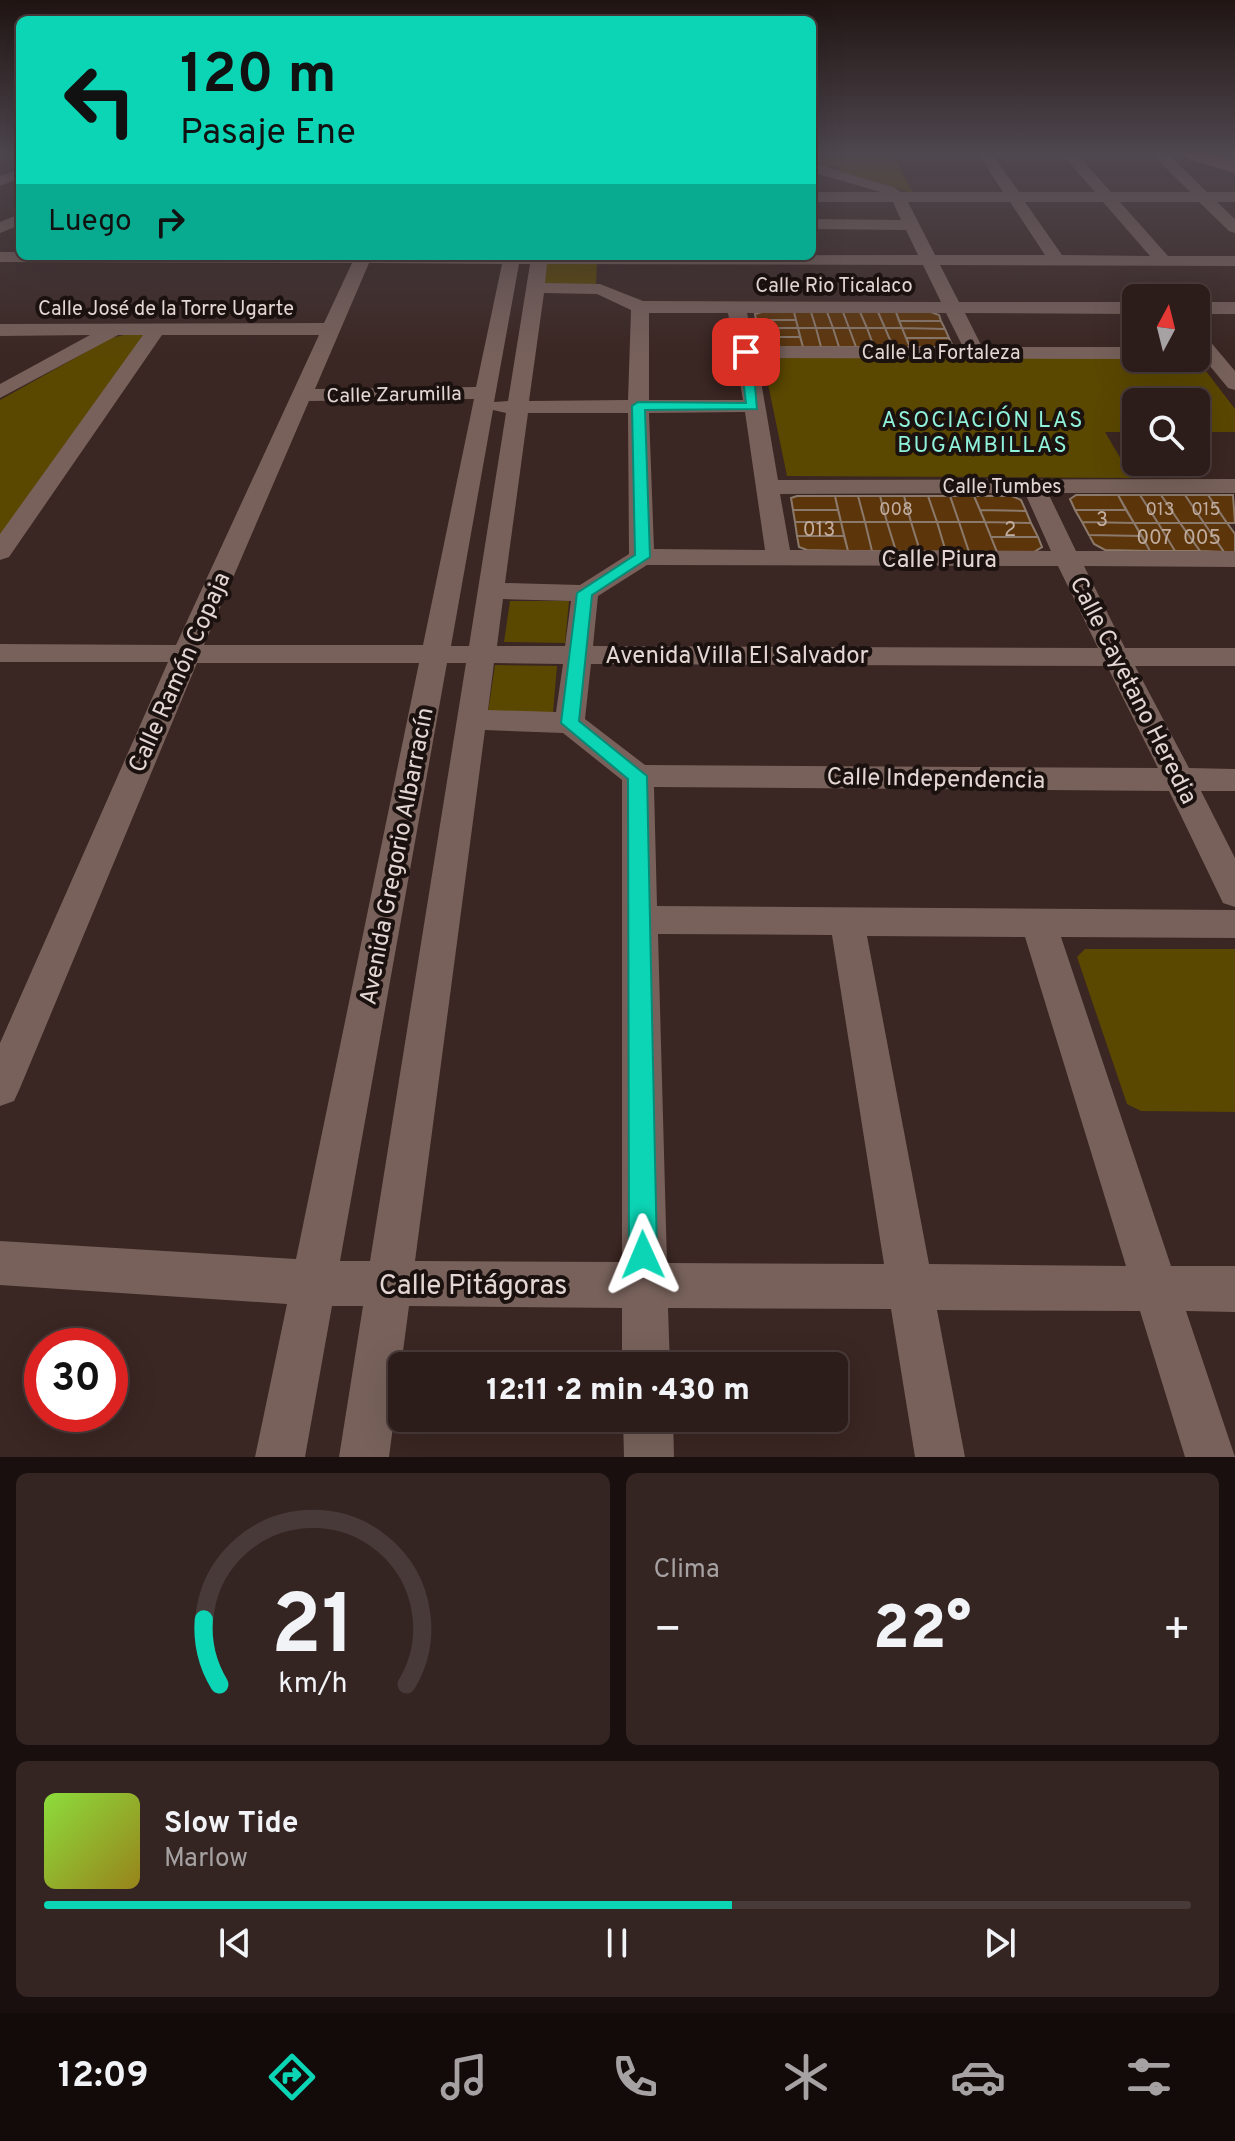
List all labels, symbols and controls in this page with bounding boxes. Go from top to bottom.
text: 120 m [180,42,337,112]
icon: left [48,48,152,152]
text: Pasaje Ene [180,111,356,157]
icon: right [148,200,192,244]
text: Luego [48,204,132,241]
street label: Calle Rio Ticalaco [755,274,913,300]
north arrow [1122,284,1210,372]
map controls [1122,284,1210,476]
street label: Calle José de la Torre Ugarte [38,297,294,323]
pin [712,318,780,386]
icon: arrive [724,330,768,374]
street label: Calle La Fortaleza [862,341,1020,367]
street label: Calle Zarumilla [326,382,462,410]
button: search [1122,388,1210,476]
district label: ASOCIACIÓN LAS BUGAMBILLAS [882,405,1084,460]
street label: Calle Tumbes [942,475,1062,501]
house number: 008 [879,499,913,522]
house number: 013 [1145,499,1175,522]
house number: 015 [1191,499,1221,522]
house number: 3 [1096,508,1108,534]
house number: 013 [803,518,835,544]
house number: 2 [1004,518,1016,544]
house number: 007 [1136,526,1172,552]
house number: 005 [1183,526,1221,552]
street label: Calle Piura [881,546,997,576]
street label: Calle Ramón Copaja [123,568,238,778]
street label: Calle Cayetano Heredia [1062,572,1203,810]
street label: Avenida Villa El Salvador [605,642,869,672]
street label: Avenida Gregorio Albarracín [354,705,442,1008]
street label: Calle Independencia [826,763,1046,797]
position arrow [601,1213,685,1297]
street label: Calle Pitágoras [379,1269,567,1305]
speed limit sign: 30 [24,1328,128,1432]
text: 12:11 · 2 min · 430 m [486,1373,750,1410]
text: Clima [654,1554,720,1587]
text: 21 [271,1578,355,1683]
text: 22° [873,1594,971,1670]
text: − [654,1604,682,1660]
text: + [1163,1604,1191,1660]
text: km/h [278,1667,347,1703]
text: Slow Tide [164,1806,298,1843]
text: Marlow [164,1843,248,1876]
icon: previous [213,1921,257,1965]
icon: pause [595,1921,639,1965]
icon: next [978,1921,1022,1965]
icon: directions [264,2049,320,2105]
icon: music [436,2049,492,2105]
icon: phone [607,2049,663,2105]
icon: climate [778,2049,834,2105]
icon: car [950,2049,1006,2105]
icon: filters [1121,2049,1177,2105]
text: 12:09 [58,2054,149,2100]

